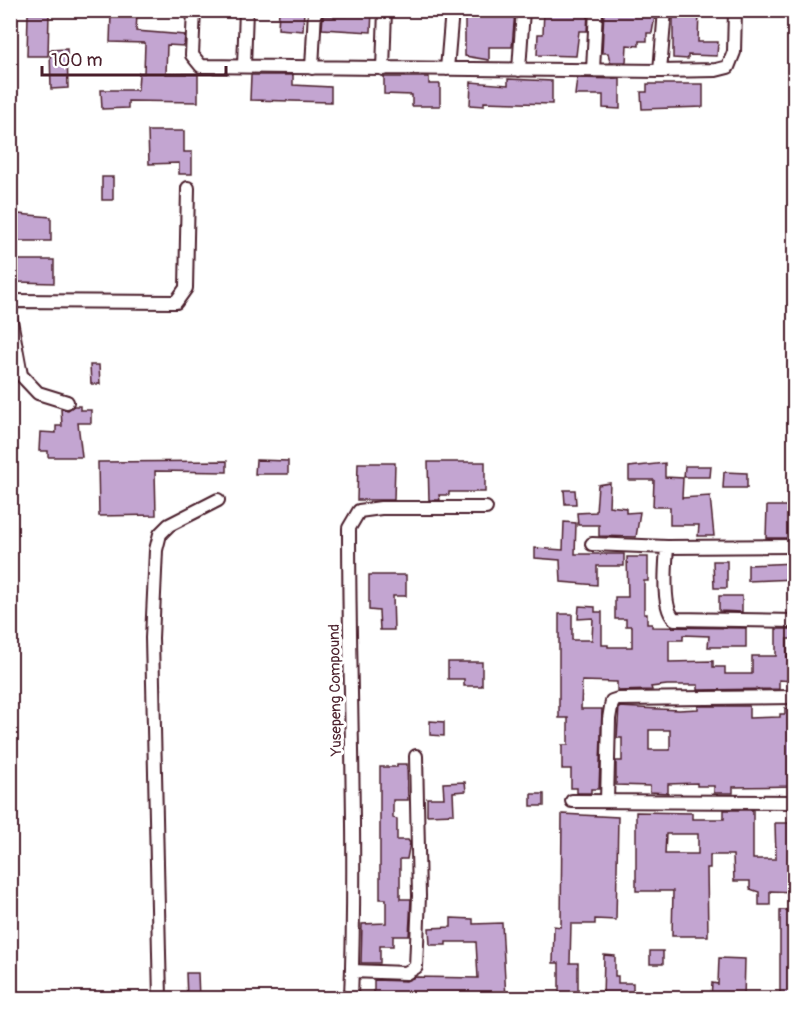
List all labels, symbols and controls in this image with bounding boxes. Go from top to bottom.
scale bar [42,39,226,77]
text: 100 m [51,49,103,72]
street label: Yusepeng Compound [325,624,346,757]

